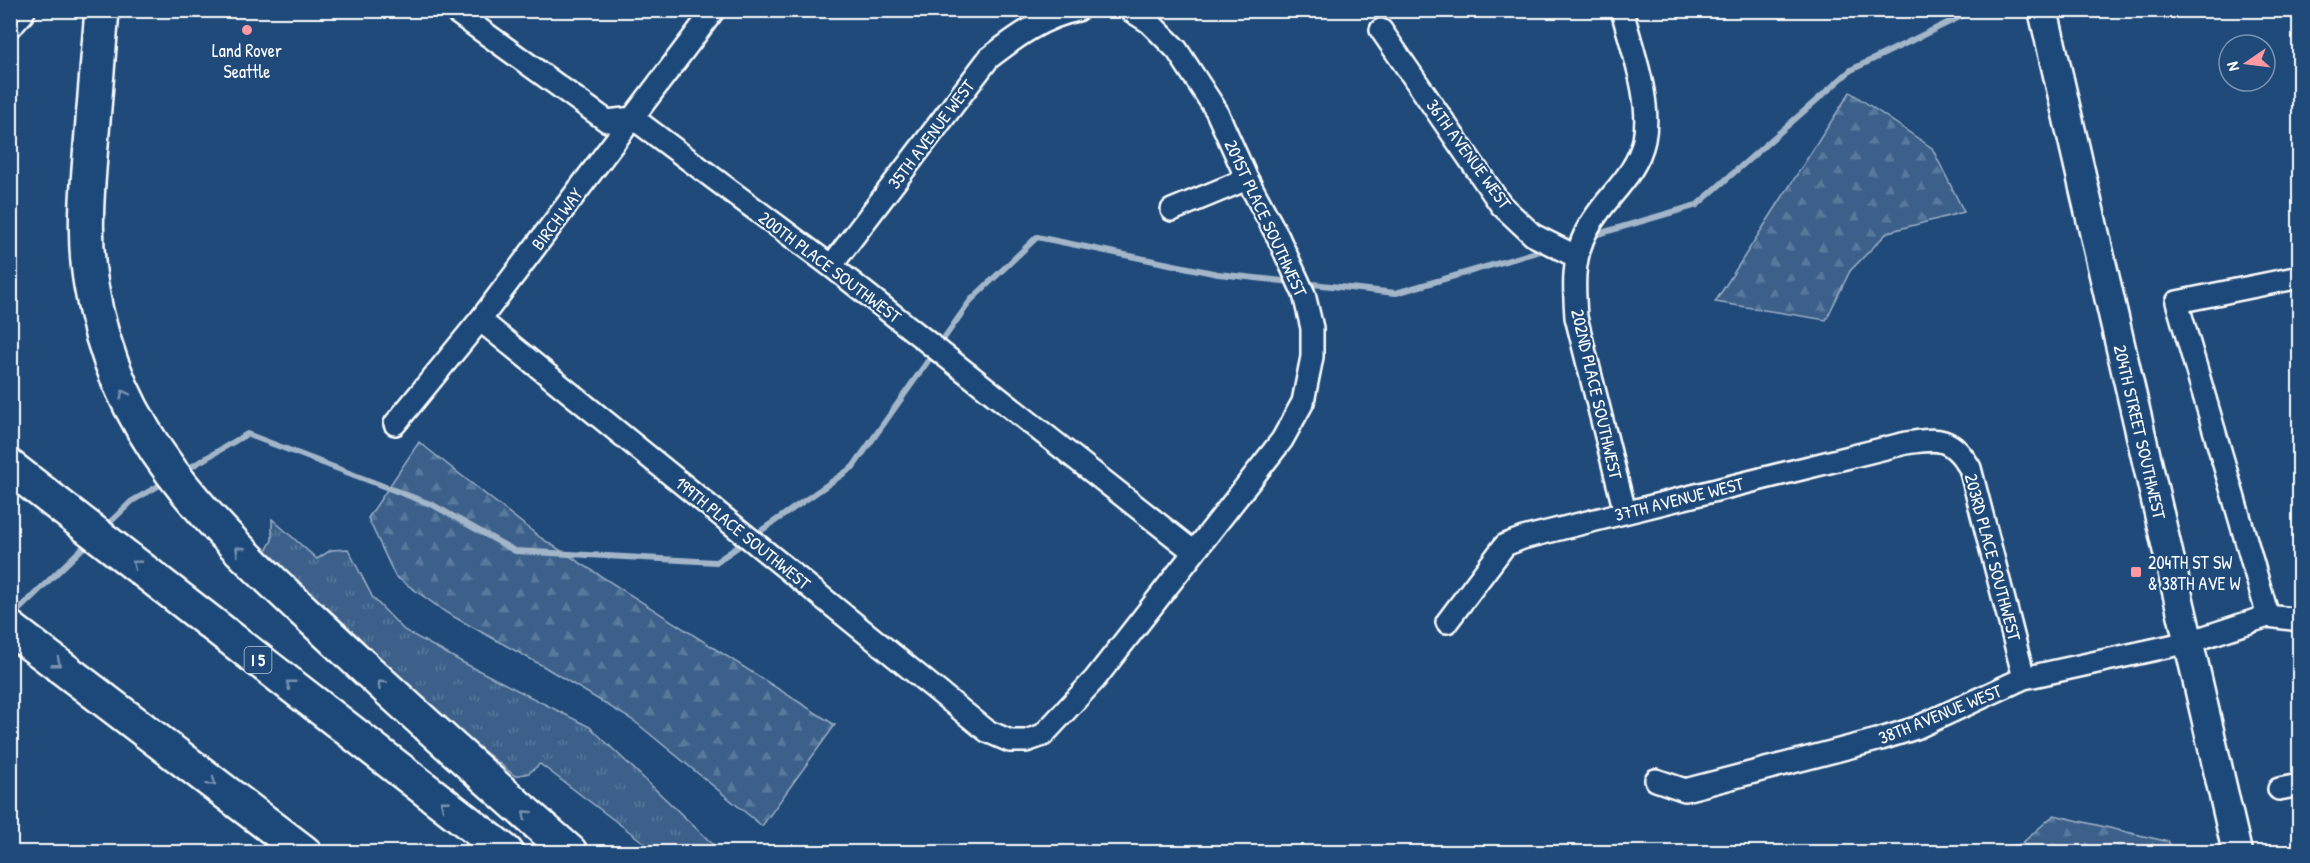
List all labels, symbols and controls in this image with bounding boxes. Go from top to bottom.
marker: Land Rover Seattle [240,23,254,37]
north arrow [2217,33,2277,93]
place label: Land Rover Seattle [212,38,282,84]
text: N [2221,59,2244,73]
street label: 35TH AVENUE WEST [882,74,981,194]
street label: 36TH AVENUE WEST [1421,94,1518,215]
street label: 201ST PLACE SOUTHWEST [1219,135,1314,301]
street label: BIRCH WAY [525,183,589,255]
street label: 200TH PLACE SOUTHWEST [754,205,907,329]
street label: 202ND PLACE SOUTHWEST [1565,306,1629,482]
street label: 204TH STREET SOUTHWEST [2108,342,2172,522]
one-way arrow [119,390,131,401]
street label: 199TH PLACE SOUTHWEST [670,471,816,596]
street label: 37TH AVENUE WEST [1612,471,1747,527]
street label: 203RD PLACE SOUTHWEST [1959,471,2028,644]
one-way arrow [236,547,247,558]
place label: 204TH ST SW & 38TH AVE W [2148,550,2241,596]
one-way arrow [132,561,143,572]
marker: 204TH ST SW & 38TH AVE W [2129,565,2143,579]
road number: I 5 [244,647,272,673]
one-way arrow [50,656,61,667]
street label: 38TH AVENUE WEST [1875,678,2006,750]
one-way arrow [285,680,296,691]
one-way arrow [377,680,388,691]
one-way arrow [205,775,216,786]
one-way arrow [439,800,450,811]
one-way arrow [522,810,533,821]

